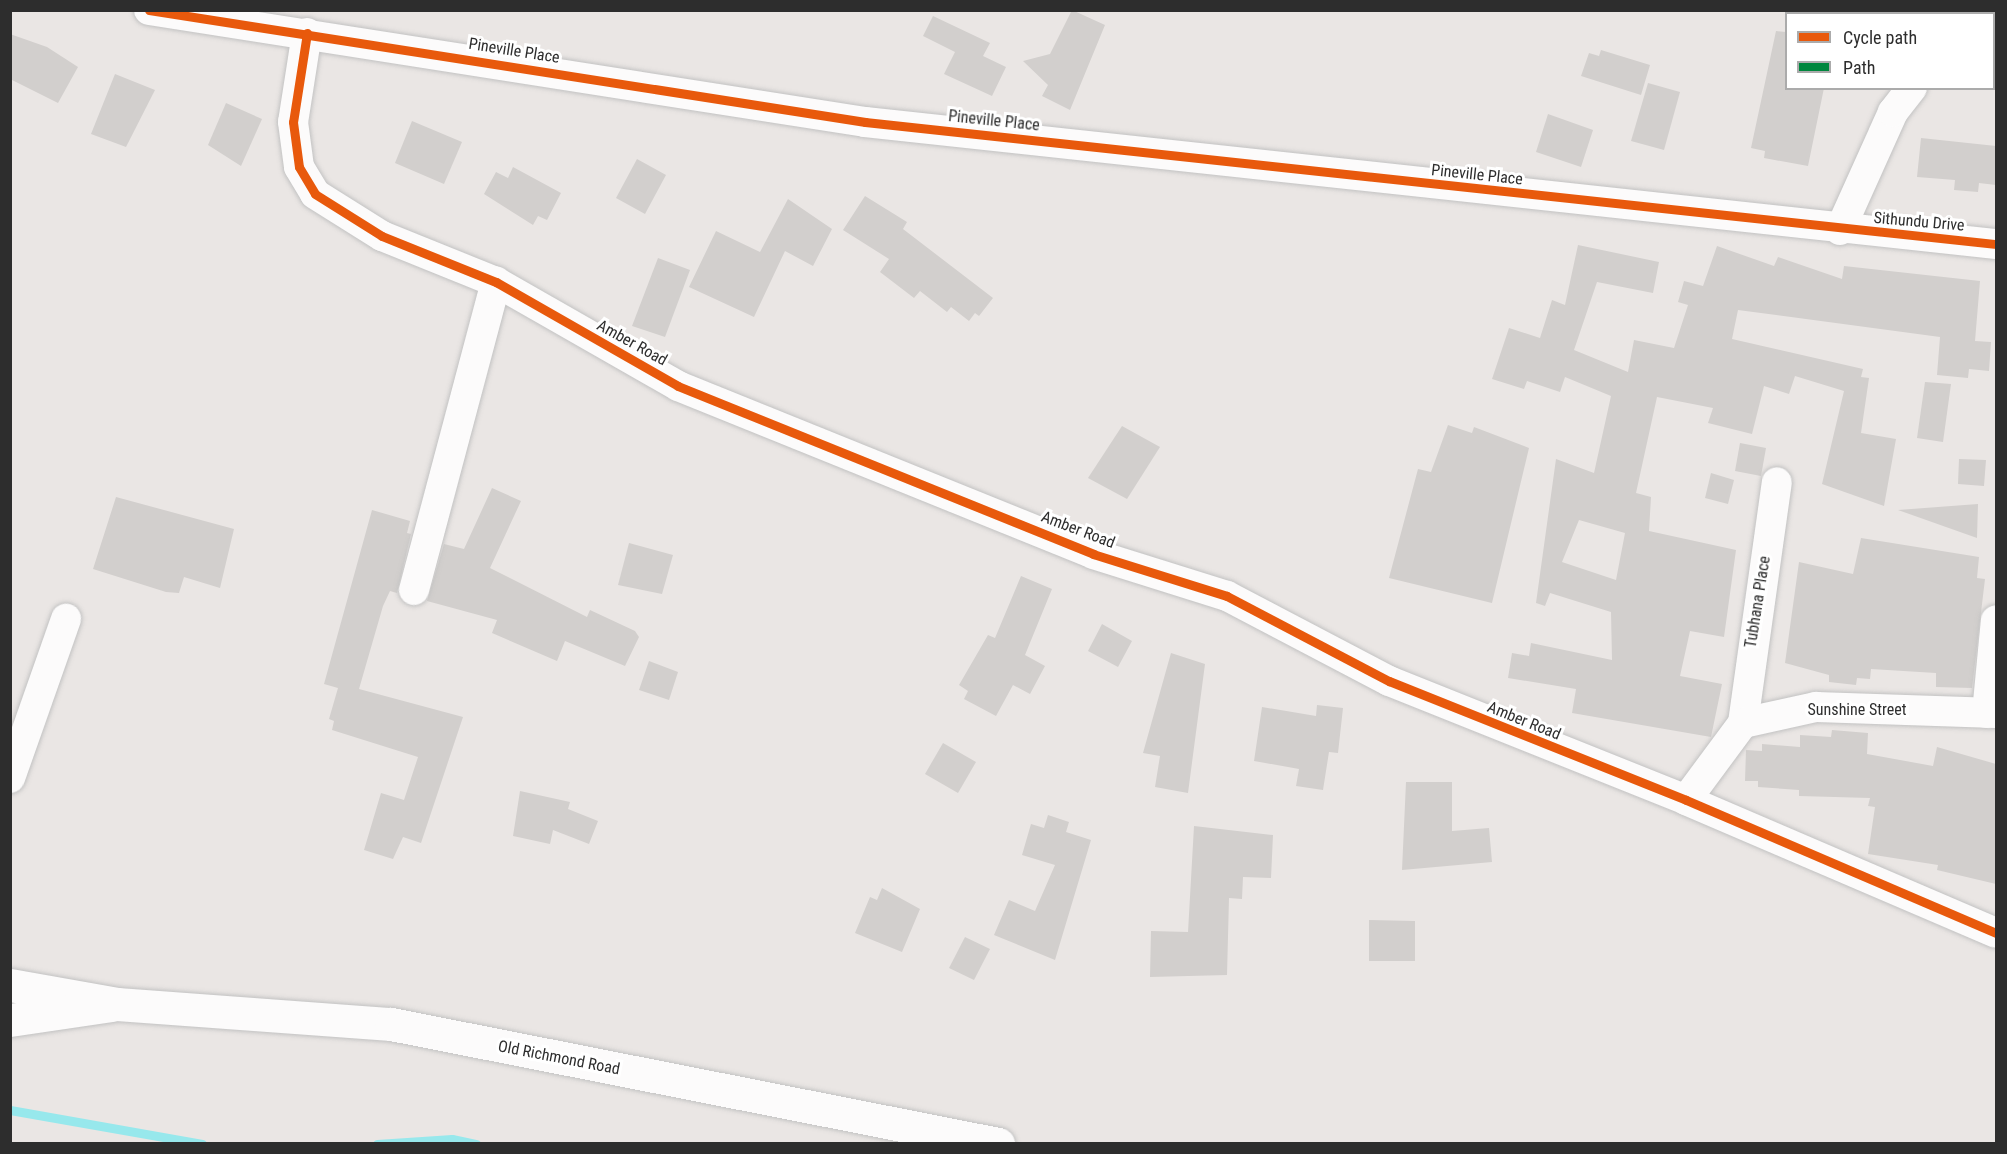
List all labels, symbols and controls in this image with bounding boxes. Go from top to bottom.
legend [1785,12,1995,90]
text: Cycle path [1843,27,1917,48]
street label: Pineville Place [467,34,561,68]
text: Path [1843,57,1876,78]
street label: Pineville Place [947,107,1041,135]
street label: Pineville Place [1430,161,1524,189]
street label: Sithundu Drive [1873,208,1965,236]
street label: Amber Road [594,316,670,370]
street label: Amber Road [1038,507,1118,553]
street label: Tubhana Place [1741,555,1775,649]
street label: Amber Road [1485,698,1563,744]
street label: Sunshine Street [1808,700,1906,720]
street label: Old Richmond Road [496,1037,622,1079]

